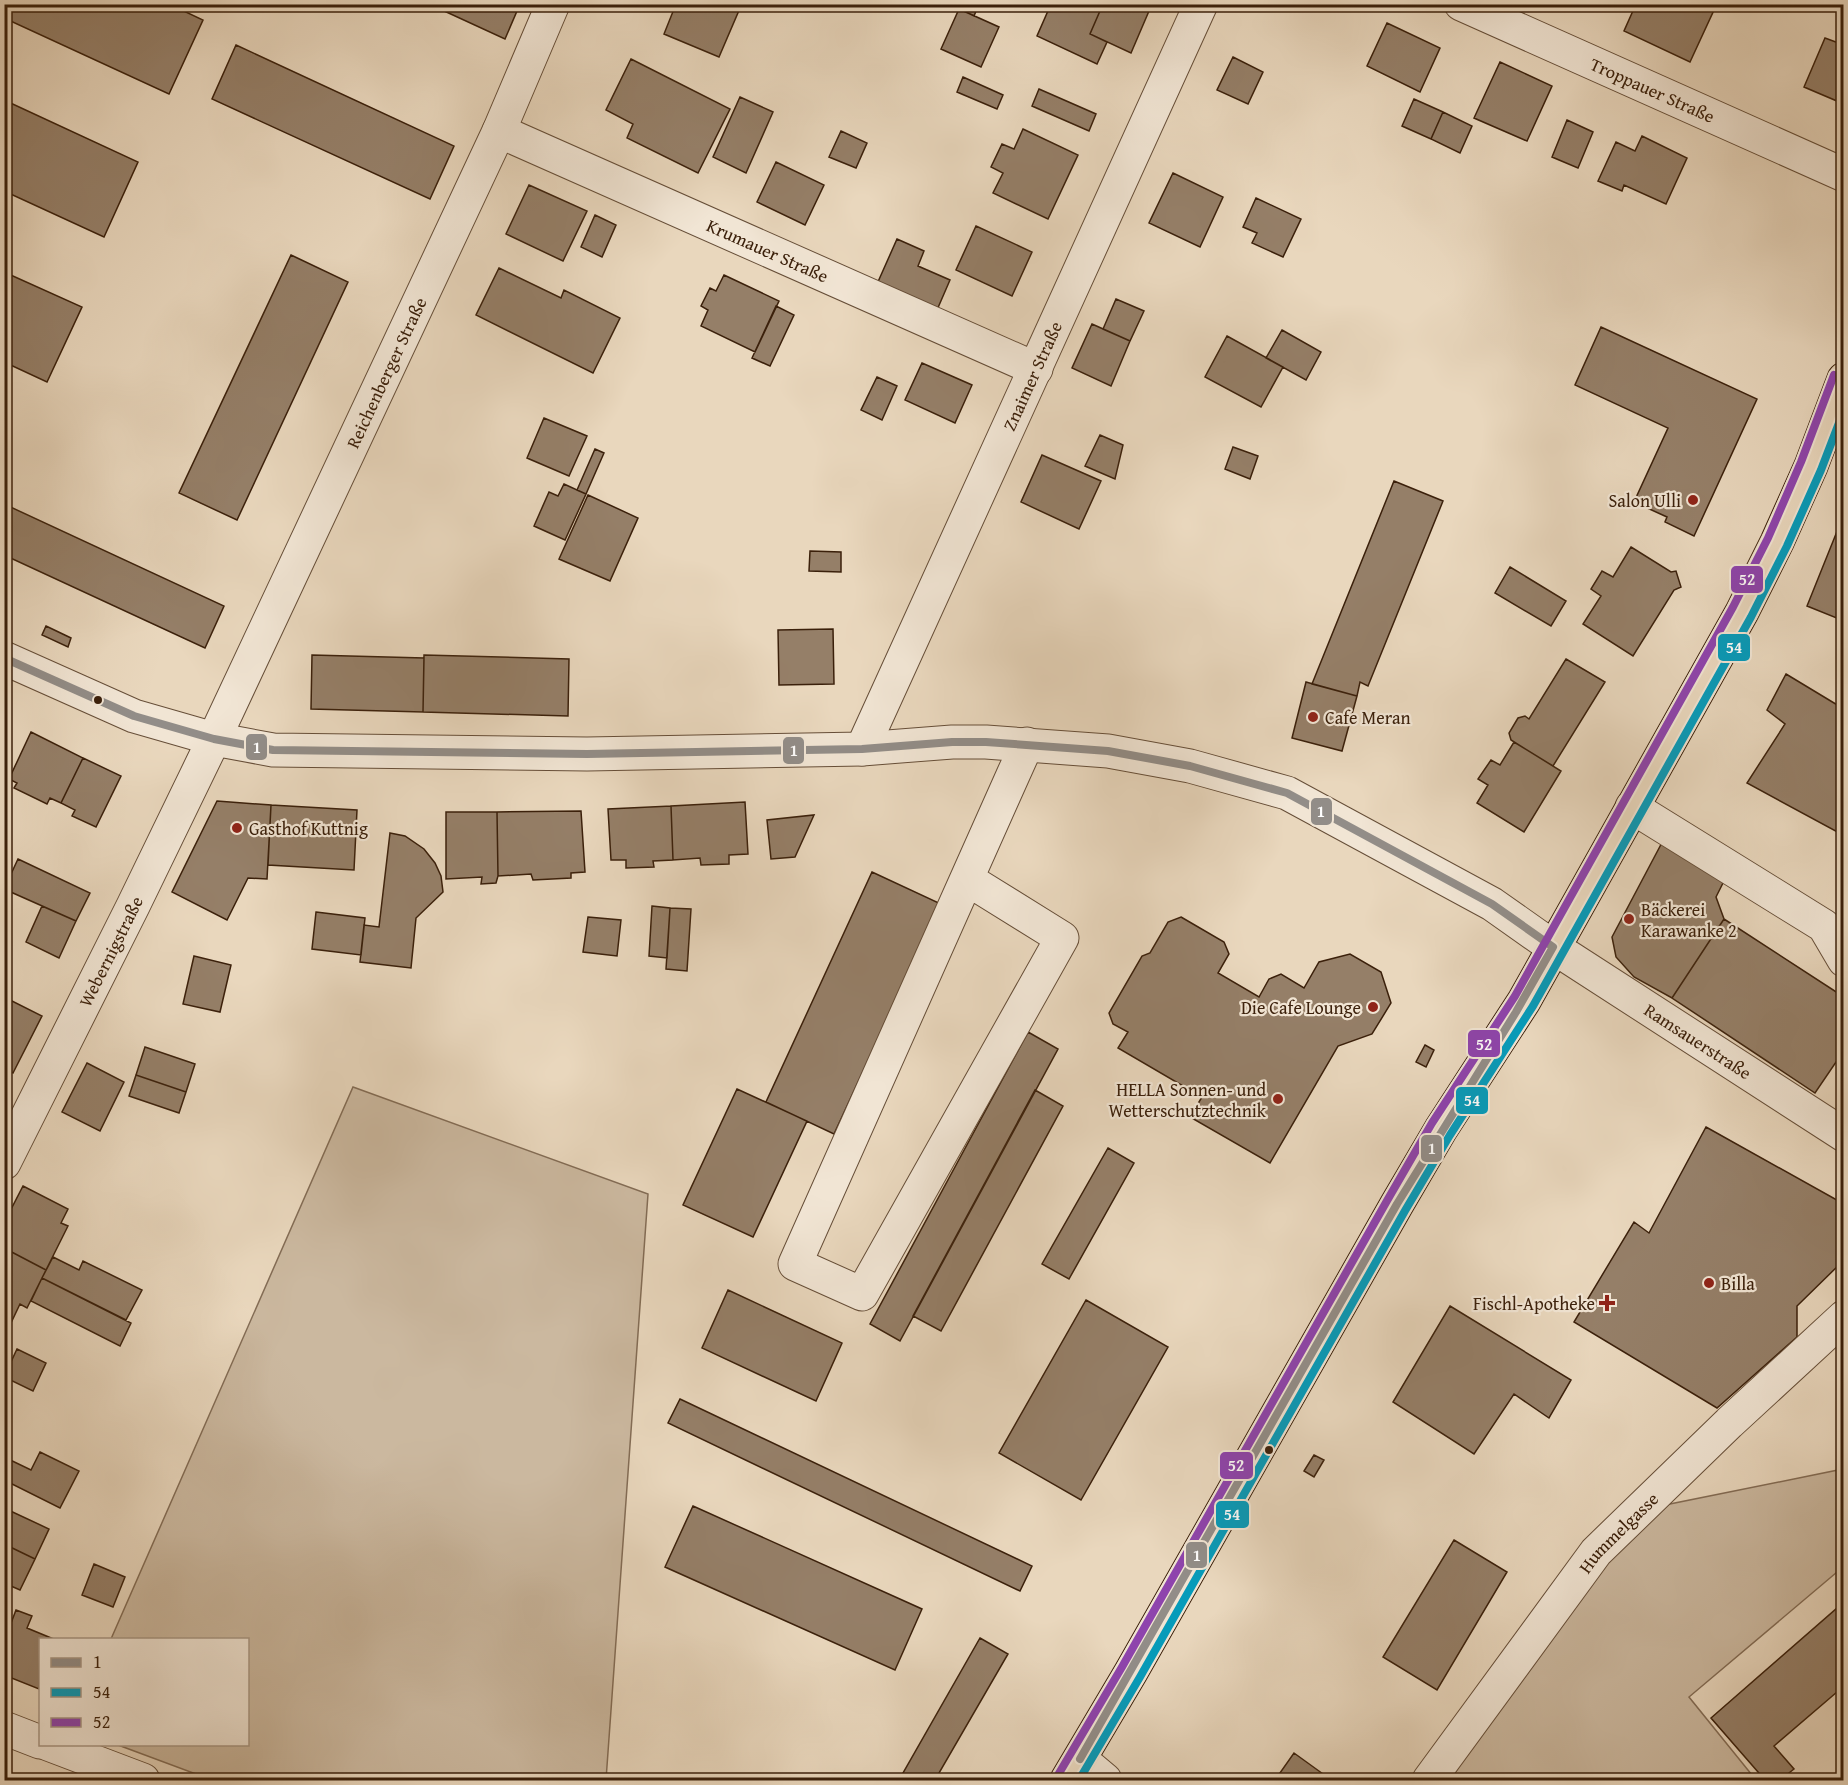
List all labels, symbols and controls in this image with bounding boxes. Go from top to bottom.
street label: Troppauer Straße [1586,50,1719,129]
street label: Krumauer Straße [703,211,833,289]
street label: Reichenberger Straße [339,292,433,453]
street label: Znaimer Straße [995,317,1068,435]
place label: Salon Ulli [1608,487,1681,514]
marker: Salon Ulli [1686,493,1700,507]
line badge: 52 [1730,565,1764,594]
text: 52 [1739,567,1755,591]
line badge: 54 [1717,633,1751,662]
text: 54 [1726,635,1742,659]
unlabelled marker [92,694,104,706]
place label: Cafe Meran [1325,704,1411,731]
marker: Cafe Meran [1306,710,1320,724]
line badge: 1 [245,733,268,761]
text: 1 [253,735,261,759]
line badge: 1 [782,736,805,765]
text: 1 [790,738,798,762]
line badge: 1 [1310,797,1333,826]
text: 1 [1317,799,1325,823]
place label: Gasthof Kuttnig [249,815,368,842]
marker: Gasthof Kuttnig [230,821,244,835]
street label: Webernigstraße [71,891,149,1011]
place label: Bäckerei Karawanke 2 [1641,896,1737,944]
marker: Bäckerei Karawanke 2 [1622,912,1636,926]
place label: Die Cafe Lounge [1241,994,1361,1021]
street label: Ramsauerstraße [1639,996,1757,1086]
marker: Die Cafe Lounge [1366,1000,1380,1014]
line badge: 52 [1467,1029,1501,1058]
text: 52 [1476,1032,1492,1056]
place label: HELLA Sonnen- und Wetterschutztechnik [1109,1076,1267,1124]
line badge: 54 [1455,1086,1489,1115]
text: 54 [1464,1088,1480,1112]
marker: HELLA Sonnen- und Wetterschutztechnik [1271,1092,1285,1106]
line badge: 1 [1420,1134,1443,1163]
text: 1 [1428,1136,1436,1160]
place label: Billa [1721,1270,1755,1297]
marker: Billa [1702,1276,1716,1290]
place label: Fischl-Apotheke [1473,1290,1595,1317]
marker: Fischl-Apotheke [1600,1296,1614,1310]
unlabelled marker [1263,1444,1275,1456]
line badge: 52 [1219,1451,1254,1480]
text: 52 [1228,1453,1244,1477]
street label: Hummelgasse [1571,1485,1664,1579]
line badge: 54 [1215,1500,1250,1529]
text: 54 [1224,1502,1240,1526]
line badge: 1 [1185,1541,1208,1569]
text: 1 [1193,1543,1201,1567]
legend [39,1638,249,1746]
text: 1 [93,1648,102,1675]
text: 54 [93,1678,110,1705]
text: 52 [93,1708,110,1735]

